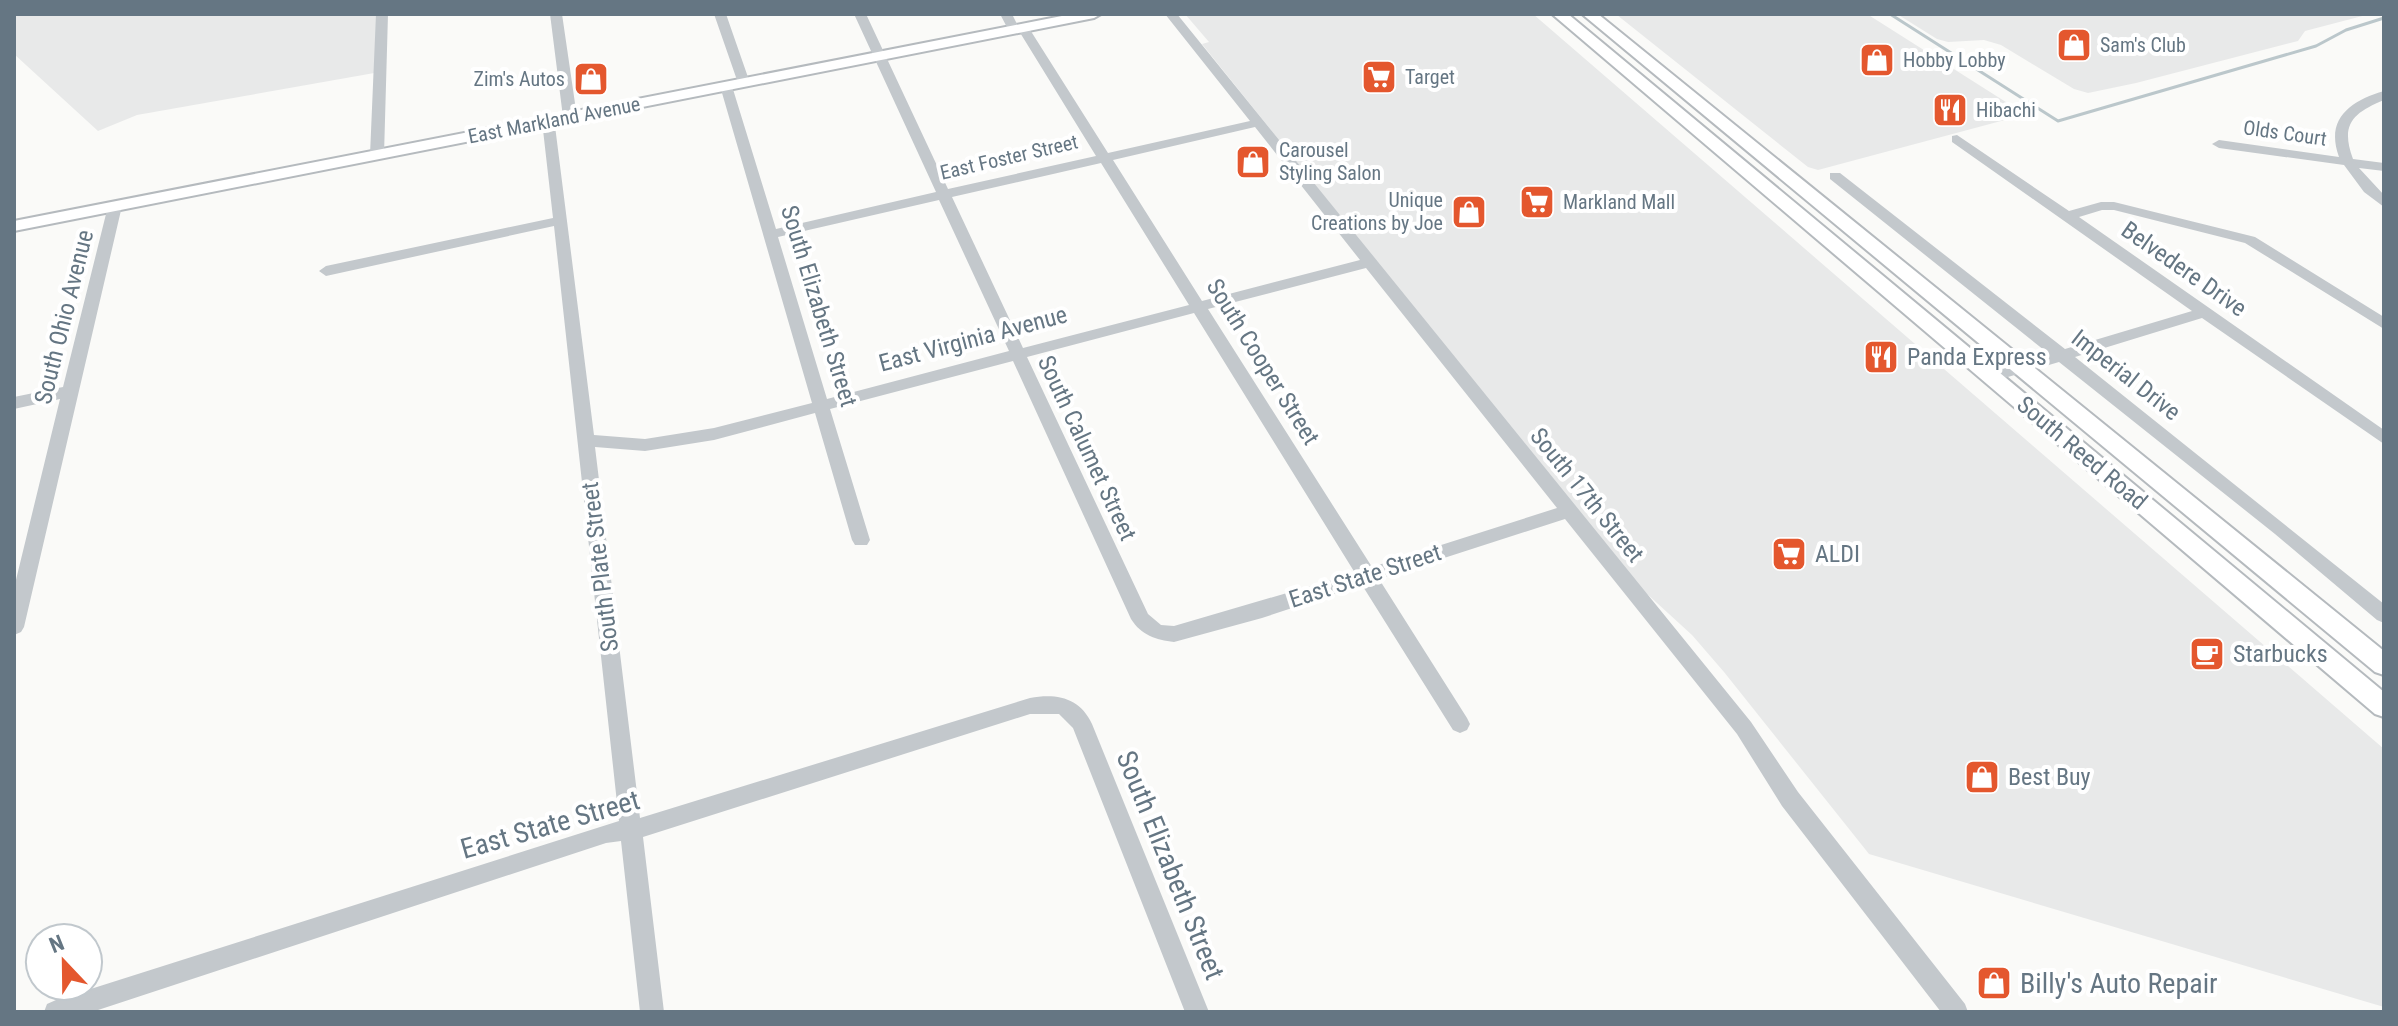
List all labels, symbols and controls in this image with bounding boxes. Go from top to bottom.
shop icon: Sam's Club [2055,26,2093,64]
place label: Sam's Club [2100,33,2186,57]
shop icon: Hobby Lobby [1858,41,1896,79]
place label: Hobby Lobby [1903,48,2005,72]
supermarket icon: Target [1360,58,1398,96]
shop icon: Zim's Autos [572,60,610,98]
place label: Target [1405,65,1455,89]
place label: Zim's Autos [474,67,565,91]
restaurant icon: Hibachi [1931,91,1969,129]
street label: East Markland Avenue [466,92,642,148]
place label: Hibachi [1976,98,2036,122]
street label: Olds Court [2242,115,2328,151]
street label: East Foster Street [938,129,1080,185]
place label: Carousel Styling Salon [1279,138,1381,185]
shop icon: Carousel Styling Salon [1234,143,1272,181]
supermarket icon: Markland Mall [1518,183,1556,221]
place label: Unique Creations by Joe [1311,188,1443,235]
place label: Markland Mall [1563,190,1675,214]
shop icon: Unique Creations by Joe [1450,193,1488,231]
street label: South Elizabeth Street [775,202,863,410]
street label: Belvedere Drive [2116,216,2252,322]
street label: South Ohio Avenue [29,227,99,407]
street label: South Cooper Street [1201,274,1325,450]
street label: East Virginia Avenue [876,300,1070,378]
street label: Imperial Drive [2066,324,2186,426]
restaurant icon: Panda Express [1862,338,1900,376]
place label: Panda Express [1907,343,2047,371]
street label: South Calumet Street [1032,351,1142,545]
street label: South Reed Road [2011,390,2153,516]
street label: South 17th Street [1524,422,1650,568]
street label: South Plate Street [576,481,624,653]
supermarket icon: ALDI [1770,535,1808,573]
street label: East State Street [1285,538,1445,614]
place label: ALDI [1815,540,1860,568]
cafe icon: Starbucks [2188,635,2226,673]
place label: Starbucks [2233,640,2328,668]
street label: South Elizabeth Street [1110,746,1231,984]
shop icon: Best Buy [1963,758,2001,796]
place label: Best Buy [2008,763,2091,791]
street label: East State Street [457,783,643,866]
north arrow [24,922,104,1002]
text: N [46,930,68,958]
shop icon: Billy's Auto Repair [1975,964,2013,1002]
place label: Billy's Auto Repair [2020,967,2218,1000]

